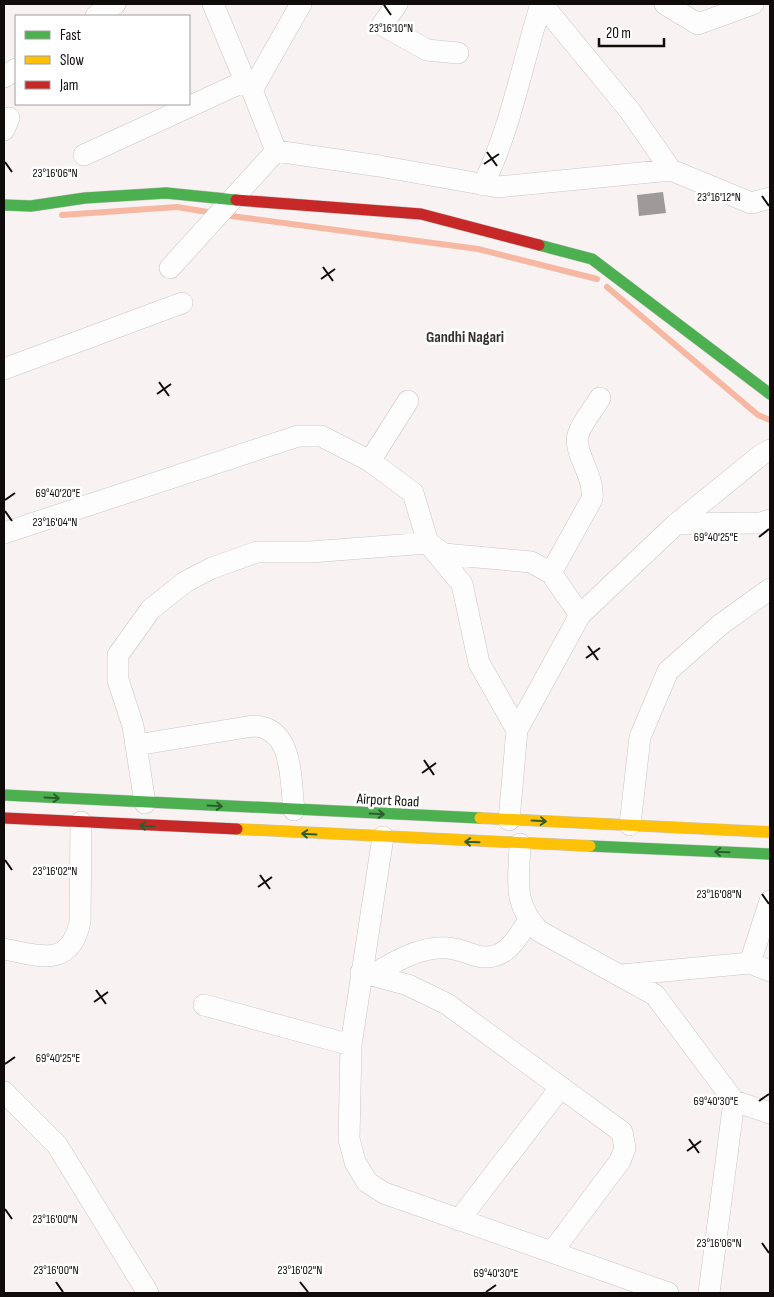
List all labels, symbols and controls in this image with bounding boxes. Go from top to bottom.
legend [15,15,190,105]
scale bar [599,15,664,47]
text: 23°16'10"N [369,21,413,36]
text: 20 m [606,24,631,43]
text: Fast [60,26,82,45]
text: Slow [60,51,84,70]
text: Jam [59,76,78,95]
text: 23°16'06"N [32,166,78,181]
text: 23°16'12"N [697,190,741,205]
district label: Gandhi Nagari [426,328,504,347]
text: 69°40'20"E [36,486,80,501]
text: 23°16'04"N [33,515,77,530]
text: 69°40'25"E [694,530,738,545]
street label: Airport Road [355,789,420,812]
one-way arrow [44,793,60,802]
one-way arrow [206,801,222,811]
one-way arrow [369,810,385,819]
one-way arrow [531,817,547,826]
one-way arrow [139,821,155,830]
one-way arrow [302,829,318,838]
one-way arrow [464,837,480,846]
one-way arrow [714,848,730,857]
text: 23°16'02"N [33,864,77,879]
text: 23°16'08"N [696,887,742,902]
text: 69°40'25"E [36,1051,80,1066]
text: 69°40'30"E [694,1094,738,1109]
text: 23°16'00"N [32,1212,78,1227]
text: 23°16'06"N [696,1236,742,1251]
text: 23°16'00"N [33,1263,79,1278]
text: 23°16'02"N [278,1263,322,1278]
text: 69°40'30"E [474,1266,518,1281]

